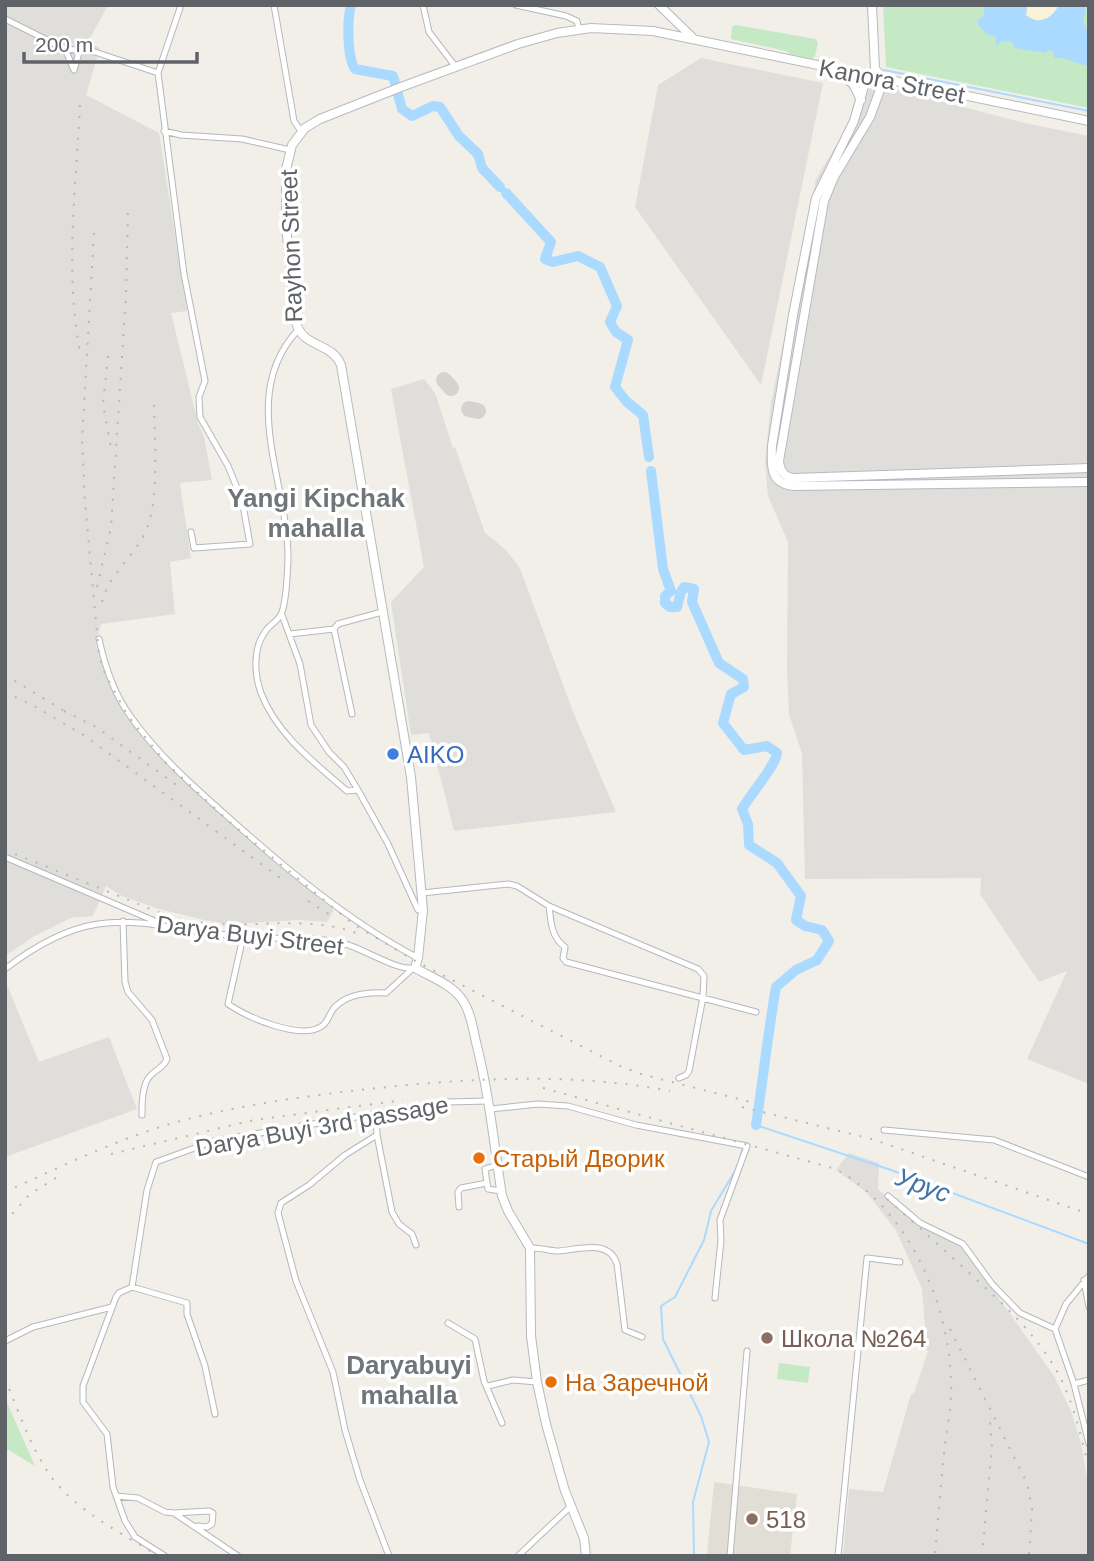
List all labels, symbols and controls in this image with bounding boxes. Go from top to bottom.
scale bar [24,21,198,65]
text: 200 m [35,33,93,56]
street label: Kanora Street [817,54,968,108]
street label: Rayhon Street [275,169,307,323]
district label: Yangi Kipchak mahalla [227,483,405,543]
place label: AIKO [407,741,464,768]
marker: AIKO [385,746,401,762]
street label: Darya Buyi Street [155,910,345,960]
street label: Darya Buyi 3rd passage [194,1090,450,1162]
place label: Старый Дворик [493,1145,665,1172]
marker: Старый Дворик [471,1150,487,1166]
water label: Урус [891,1161,954,1209]
place label: Школа №264 [781,1325,926,1352]
marker: Школа №264 [759,1330,775,1346]
district label: Daryabuyi mahalla [346,1350,472,1410]
place label: На Заречной [565,1369,709,1396]
marker: На Заречной [543,1374,559,1390]
place label: 518 [766,1506,806,1533]
marker: 518 [744,1511,760,1527]

